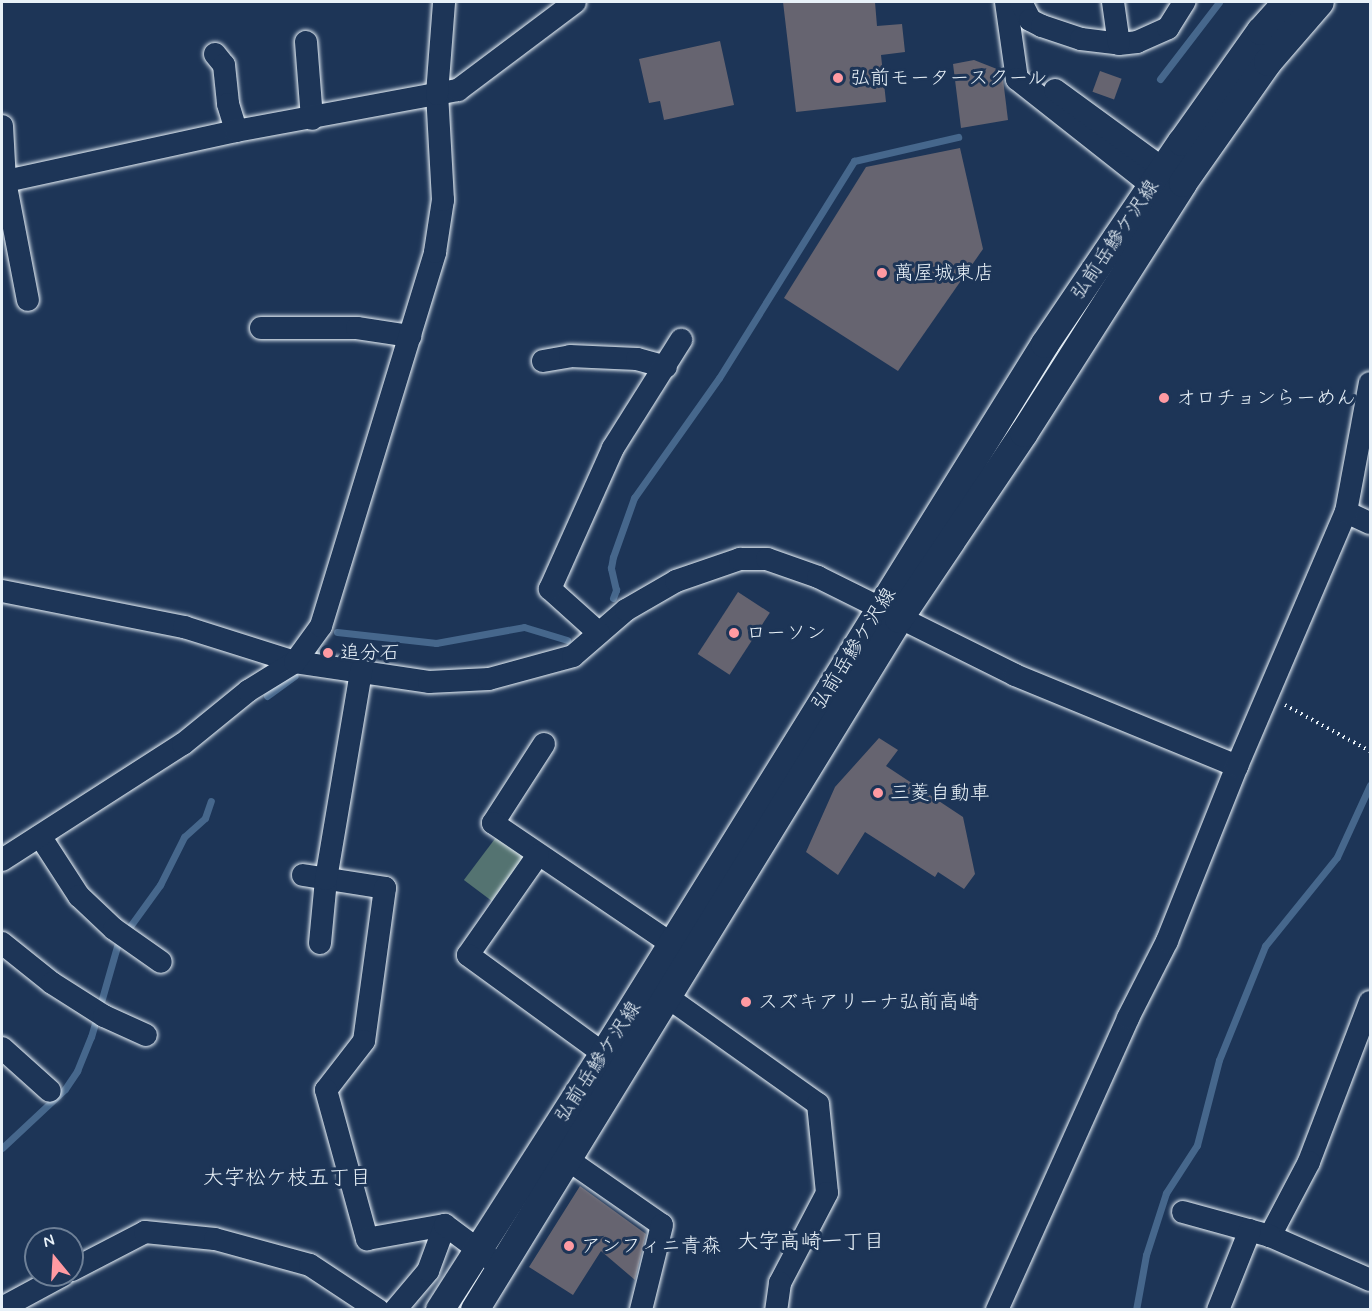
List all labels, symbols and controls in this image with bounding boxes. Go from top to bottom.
place label: 弘前モータースクール [850,66,1050,90]
marker: 弘前モータースクール [831,71,845,85]
street label: 弘前岳鰺ケ沢線 [1066,175,1164,305]
place label: 萬屋城東店 [894,261,994,285]
marker: 萬屋城東店 [875,266,889,280]
place label: オロチョンらーめん [1176,386,1356,410]
marker: オロチョンらーめん [1157,391,1171,405]
street label: 弘前岳鰺ケ沢線 [807,583,901,715]
place label: ローソン [746,621,826,645]
marker: ローソン [727,626,741,640]
place label: 追分石 [340,641,400,665]
marker: 追分石 [321,646,335,660]
place label: 三菱自動車 [890,781,990,805]
marker: 三菱自動車 [871,786,885,800]
place label: スズキアリーナ弘前高崎 [758,990,978,1014]
marker: スズキアリーナ弘前高崎 [739,995,753,1009]
street label: 弘前岳鰺ケ沢線 [550,997,646,1127]
district label: 大字松ケ枝五丁目 [203,1165,371,1191]
north arrow [24,1227,84,1287]
district label: 大字高崎一丁目 [738,1229,884,1255]
text: N [41,1230,57,1253]
place label: アンフィニ青森 [581,1234,721,1258]
marker: アンフィニ青森 [562,1239,576,1253]

